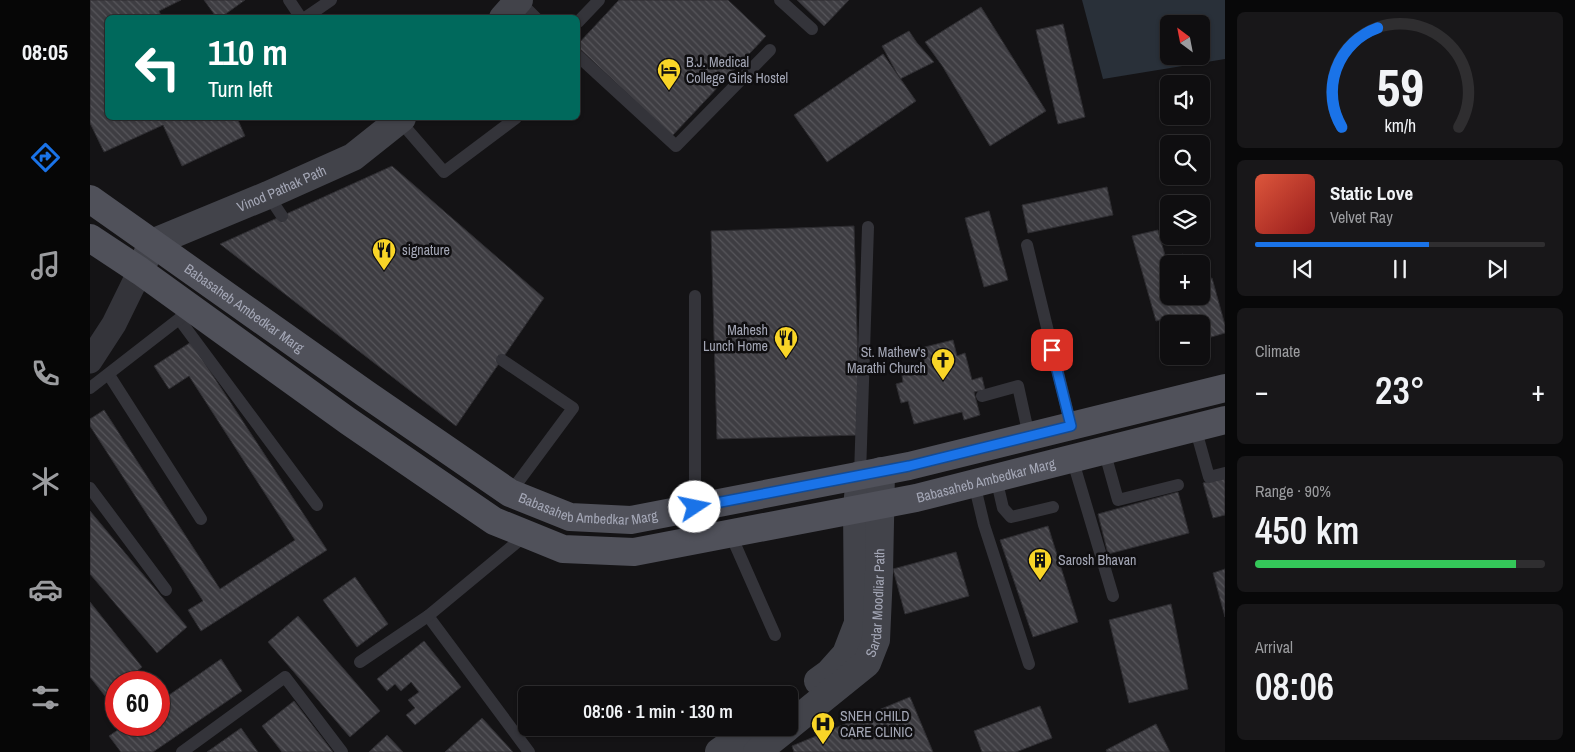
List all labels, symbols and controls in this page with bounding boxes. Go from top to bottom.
north arrow [1160,15,1210,65]
map controls [1160,15,1210,365]
text: 110 m [208,29,288,76]
icon: left [125,35,190,100]
text: 08:05 [22,37,68,67]
text: 59 [1376,52,1424,122]
place label: B.J. Medical College Girls Hostel [686,53,788,87]
hotel icon: B.J. Medical College Girls Hostel [656,57,682,91]
text: Turn left [208,74,273,104]
button: sound [1160,75,1210,125]
text: km/h [1384,114,1416,138]
button: search [1160,135,1210,185]
icon: directions [28,140,63,175]
street label: Vinod Pathak Path [234,161,329,216]
text: Static Love [1330,180,1413,206]
button: layers [1160,195,1210,245]
text: Velvet Ray [1330,206,1393,228]
restaurant icon: signature [371,237,397,271]
place label: signature [402,241,450,259]
icon: music [28,248,63,283]
button: + [1160,255,1210,305]
icon: previous [1289,255,1317,283]
icon: pause [1386,255,1414,283]
icon: next [1483,255,1511,283]
street label: Babasaheb Ambedkar Marg [181,260,308,357]
button: − [1160,315,1210,365]
place label: Mahesh Lunch Home [703,321,768,355]
restaurant icon: Mahesh Lunch Home [773,325,799,359]
pin [1031,329,1073,371]
icon: arrive [1038,336,1066,364]
text: Climate [1255,340,1300,362]
place label: St. Mathew's Marathi Church [847,343,926,377]
church icon: St. Mathew's Marathi Church [930,347,956,381]
icon: phone [28,356,63,391]
text: 23° [1375,365,1425,416]
text: − [1255,372,1268,410]
text: + [1532,372,1545,410]
street label: Babasaheb Ambedkar Marg [915,454,1058,507]
icon: climate [28,464,63,499]
position arrow [668,480,720,532]
text: Range · 90% [1255,480,1331,502]
street label: Babasaheb Ambedkar Marg [516,488,660,529]
text: 450 km [1255,505,1359,556]
building icon: Sarosh Bhavan [1027,547,1053,581]
street label: Sardar Moodliar Path [861,548,888,660]
place label: Sarosh Bhavan [1058,551,1137,569]
icon: car [28,572,63,607]
text: Arrival [1255,636,1293,658]
text: 08:06 [1255,661,1334,712]
speed limit sign: 60 [105,671,170,736]
icon: filters [28,680,63,715]
text: 08:06 · 1 min · 130 m [583,698,733,724]
place label: SNEH CHILD CARE CLINIC [840,707,913,741]
hospital icon: SNEH CHILD CARE CLINIC [810,711,836,745]

